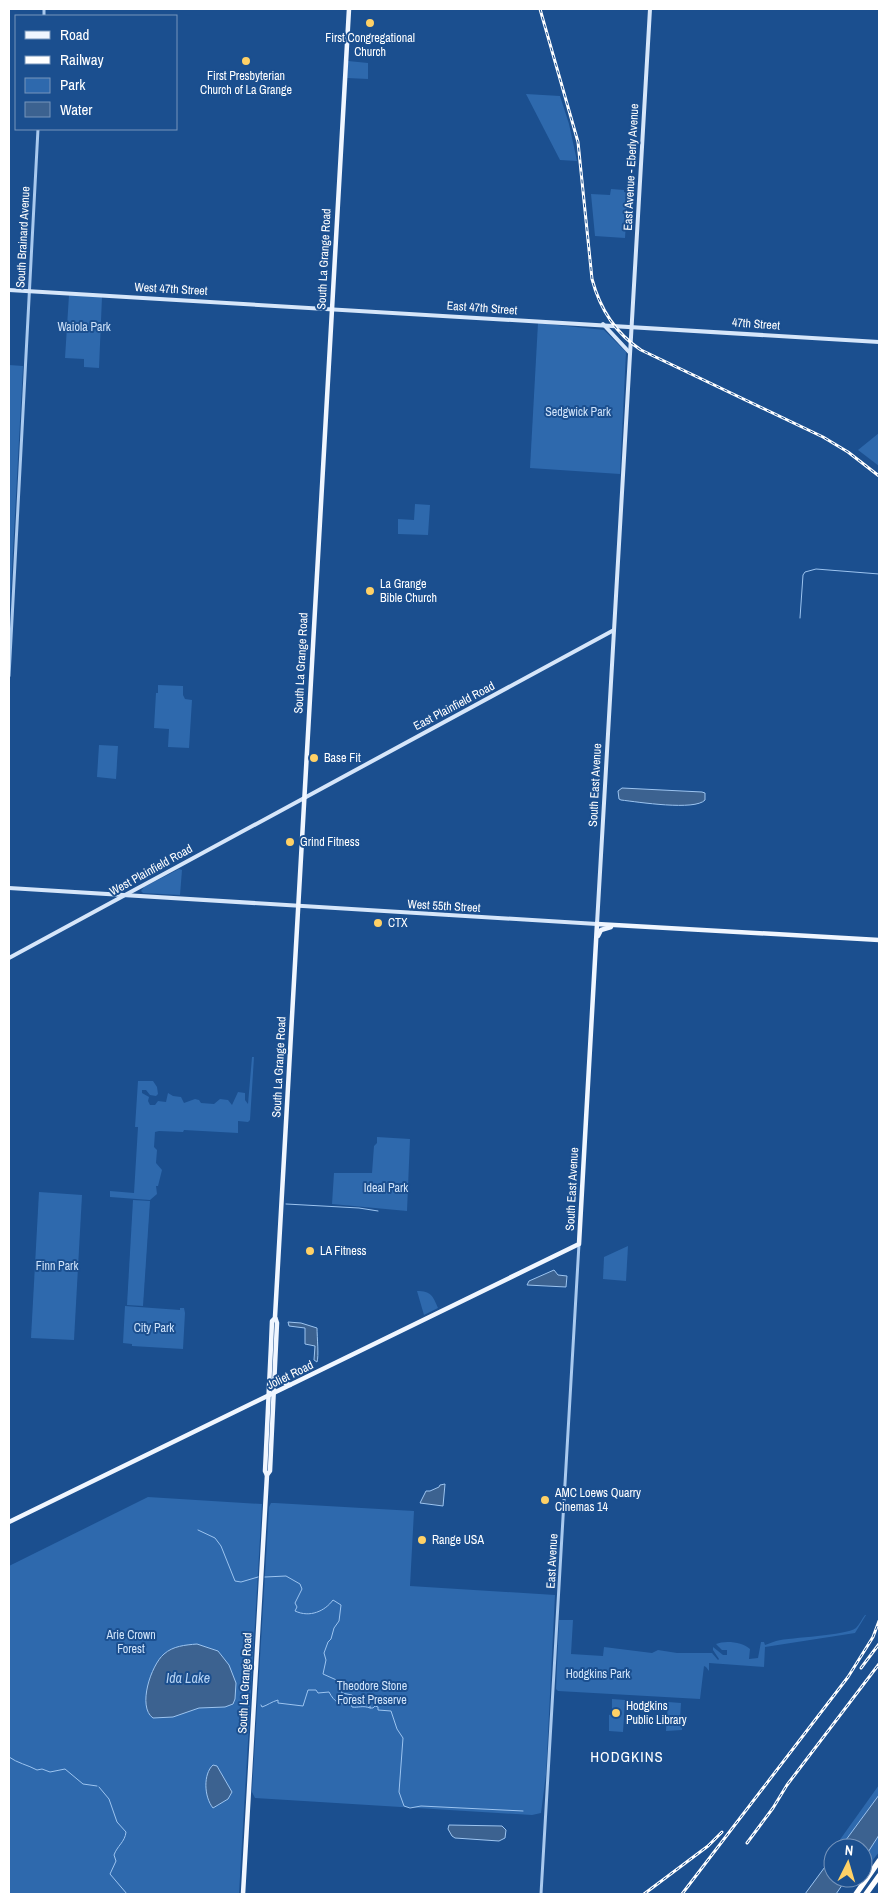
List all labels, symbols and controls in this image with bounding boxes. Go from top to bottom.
legend [15,15,178,130]
marker: First Congregational Church [364,17,376,29]
text: Road [60,24,89,45]
place label: First Congregational Church [325,30,415,60]
text: Railway [60,49,105,70]
marker: First Presbyterian Church of La Grange [240,55,252,67]
place label: First Presbyterian Church of La Grange [200,68,292,98]
text: Park [60,74,86,95]
text: Water [60,99,92,120]
street label: East Avenue - Eberly Avenue [620,103,642,231]
street label: South Brainard Avenue [12,186,34,288]
street label: South La Grange Road [313,208,335,310]
street label: West 47th Street [134,279,208,299]
street label: East 47th Street [446,298,518,318]
street label: 47th Street [731,314,781,334]
park label: Waiola Park [57,319,111,335]
park label: Sedgwick Park [545,404,611,420]
place label: La Grange Bible Church [380,576,437,606]
marker: La Grange Bible Church [364,585,376,597]
street label: South La Grange Road [290,612,312,714]
street label: East Plainfield Road [411,678,497,734]
street label: South East Avenue [585,743,605,827]
place label: Base Fit [324,750,361,766]
marker: Base Fit [308,752,320,764]
place label: Grind Fitness [300,834,360,850]
marker: Grind Fitness [284,836,296,848]
street label: West Plainfield Road [107,841,195,899]
street label: West 55th Street [407,896,481,916]
place label: CTX [388,915,408,931]
marker: CTX [372,917,384,929]
street label: South La Grange Road [268,1016,290,1118]
street label: South East Avenue [562,1147,582,1231]
park label: Ideal Park [364,1180,408,1196]
place label: LA Fitness [320,1243,367,1259]
marker: LA Fitness [304,1245,316,1257]
park label: Finn Park [36,1258,78,1274]
park label: City Park [134,1320,174,1336]
street label: Joliet Road [264,1357,316,1393]
place label: AMC Loews Quarry Cinemas 14 [554,1485,641,1515]
marker: AMC Loews Quarry Cinemas 14 [539,1494,551,1506]
place label: Range USA [432,1532,484,1548]
street label: East Avenue [543,1533,561,1589]
marker: Range USA [416,1534,428,1546]
park label: Arie Crown Forest [105,1627,156,1657]
street label: South La Grange Road [234,1632,256,1734]
park label: Hodgkins Park [566,1666,630,1682]
water label: Ida Lake [166,1669,210,1687]
park label: Theodore Stone Forest Preserve [337,1678,407,1708]
place label: Hodgkins Public Library [626,1698,687,1728]
marker: Hodgkins Public Library [610,1707,622,1719]
district label: HODGKINS [590,1746,664,1767]
north arrow [823,1838,873,1888]
text: N [844,1841,854,1859]

